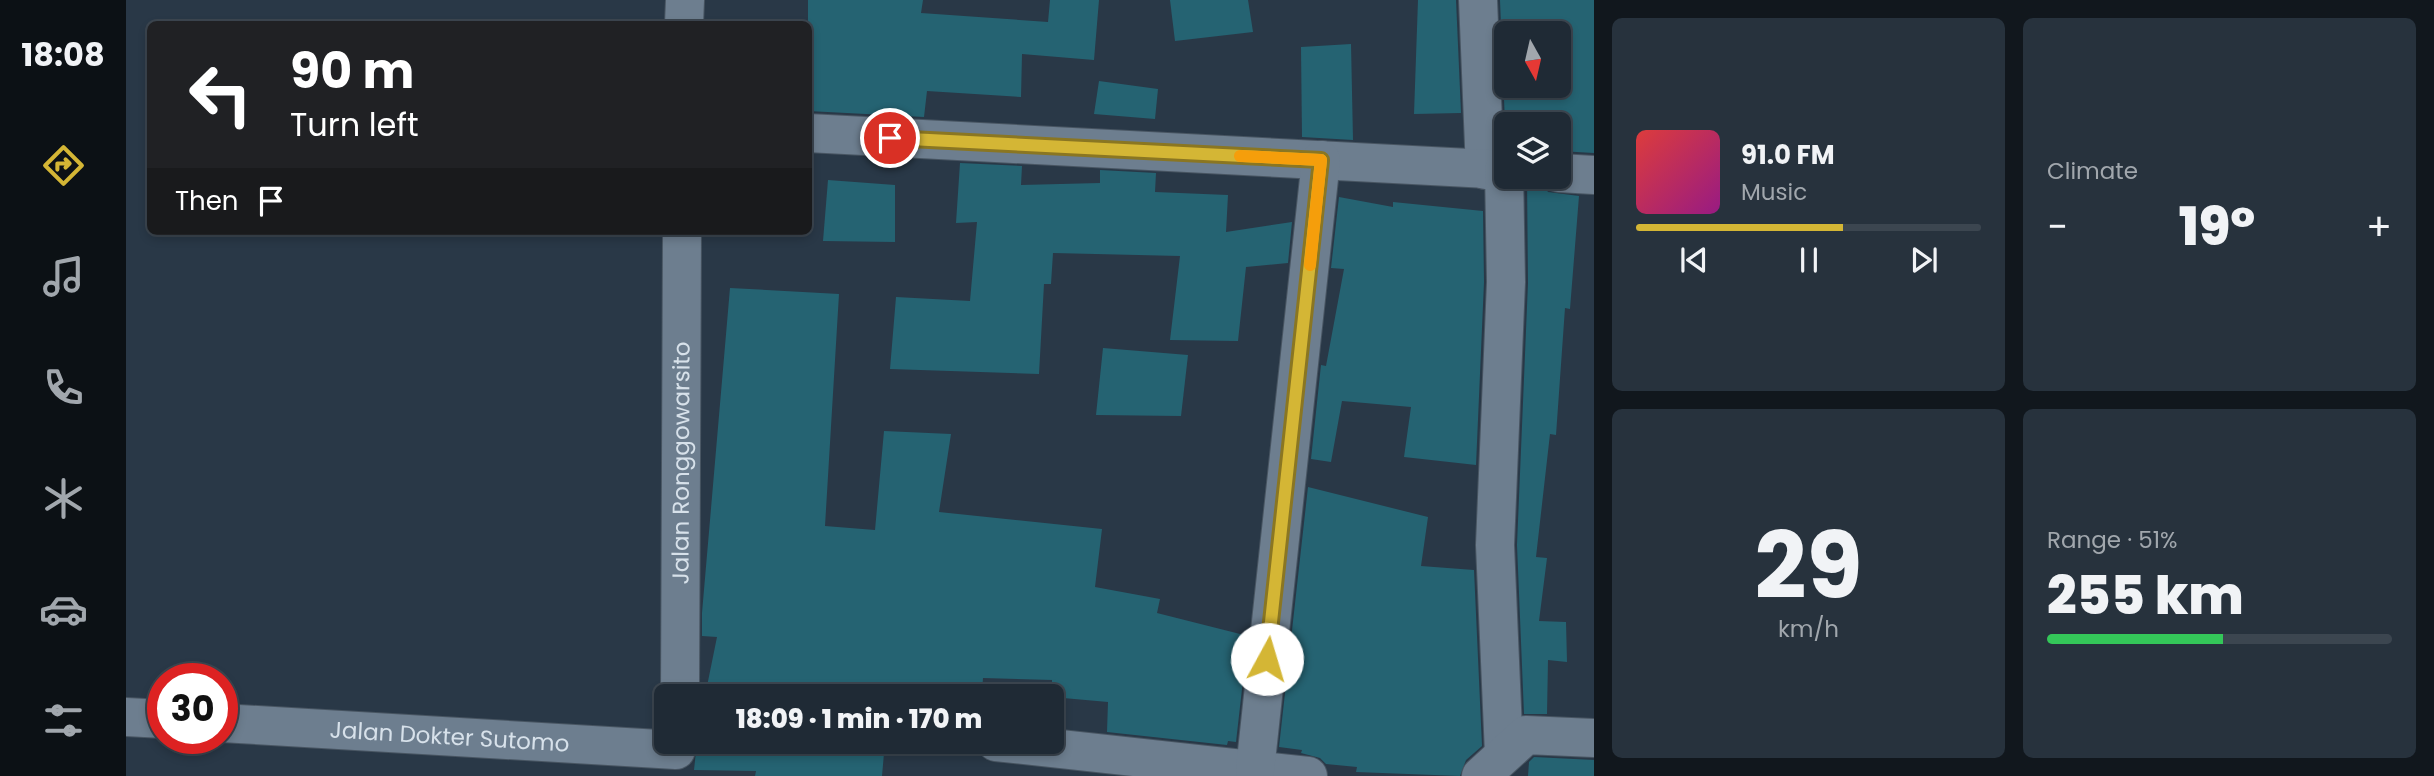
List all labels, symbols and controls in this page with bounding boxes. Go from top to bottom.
north arrow [1494,21,1572,98]
map controls [1494,21,1571,189]
text: 18:08 [21,32,105,77]
text: 90 m [290,37,414,105]
icon: left [175,49,266,140]
text: Turn left [290,102,419,147]
pin [860,108,920,168]
button: layers [1494,112,1571,189]
icon: arrive [871,119,909,157]
text: 91.0 FM [1741,137,1835,173]
icon: directions [39,141,88,190]
text: Climate [2047,155,2138,187]
text: Music [1741,176,1807,208]
icon: arrive [252,182,290,220]
text: Then [175,183,238,219]
text: 19° [2179,190,2255,263]
text: − [2047,200,2068,253]
text: + [2366,200,2392,253]
icon: previous [1675,241,1713,279]
icon: pause [1790,241,1828,279]
icon: next [1905,241,1943,279]
icon: music [39,252,88,301]
street label: Jalan Ronggowarsito [664,341,698,585]
icon: phone [39,363,88,412]
icon: climate [39,474,88,523]
text: 29 [1755,502,1862,630]
text: Range · 51% [2047,524,2177,556]
text: 255 km [2047,559,2244,632]
icon: car [39,585,88,634]
text: km/h [1778,613,1839,645]
position arrow [1230,622,1304,696]
speed limit sign: 30 [147,663,238,754]
icon: filters [39,696,88,745]
text: 18:09 · 1 min · 170 m [736,701,982,737]
street label: Jalan Dokter Sutomo [329,713,570,760]

